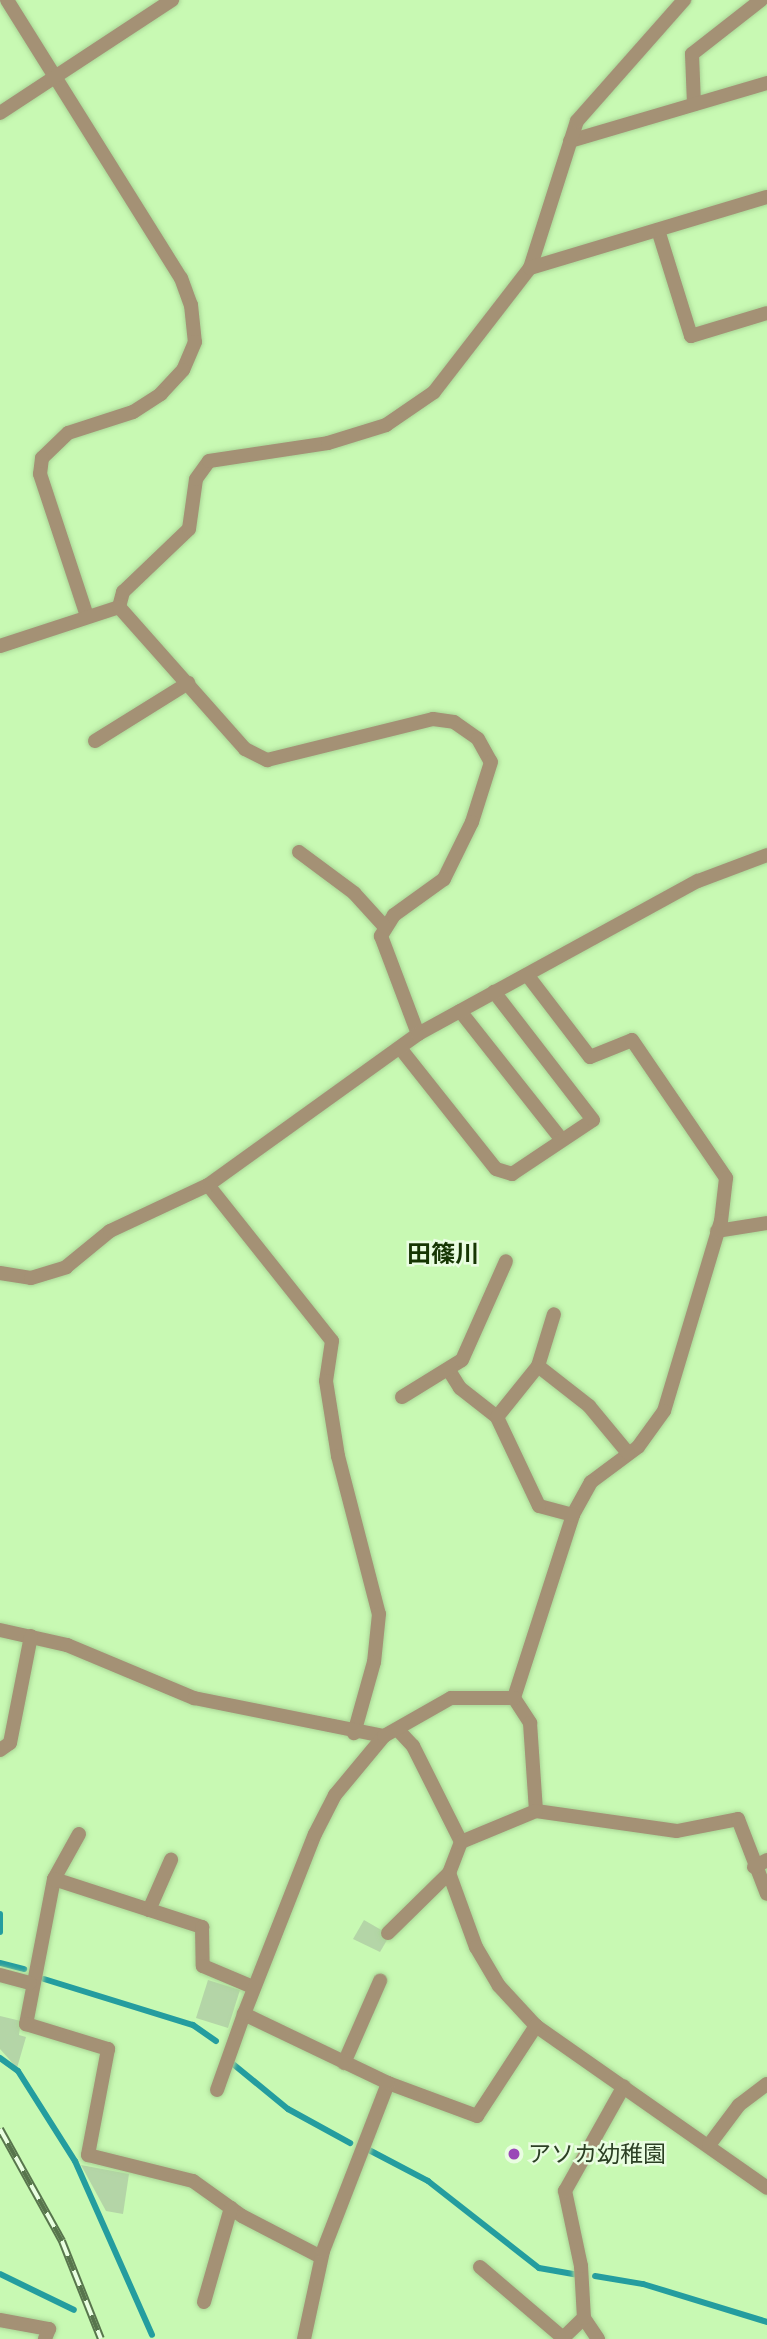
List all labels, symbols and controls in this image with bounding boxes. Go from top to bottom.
district label: 田篠川 [407,1240,479,1268]
place label: アソカ幼稚園 [528,2140,666,2168]
marker: アソカ幼稚園 [506,2146,522,2162]

